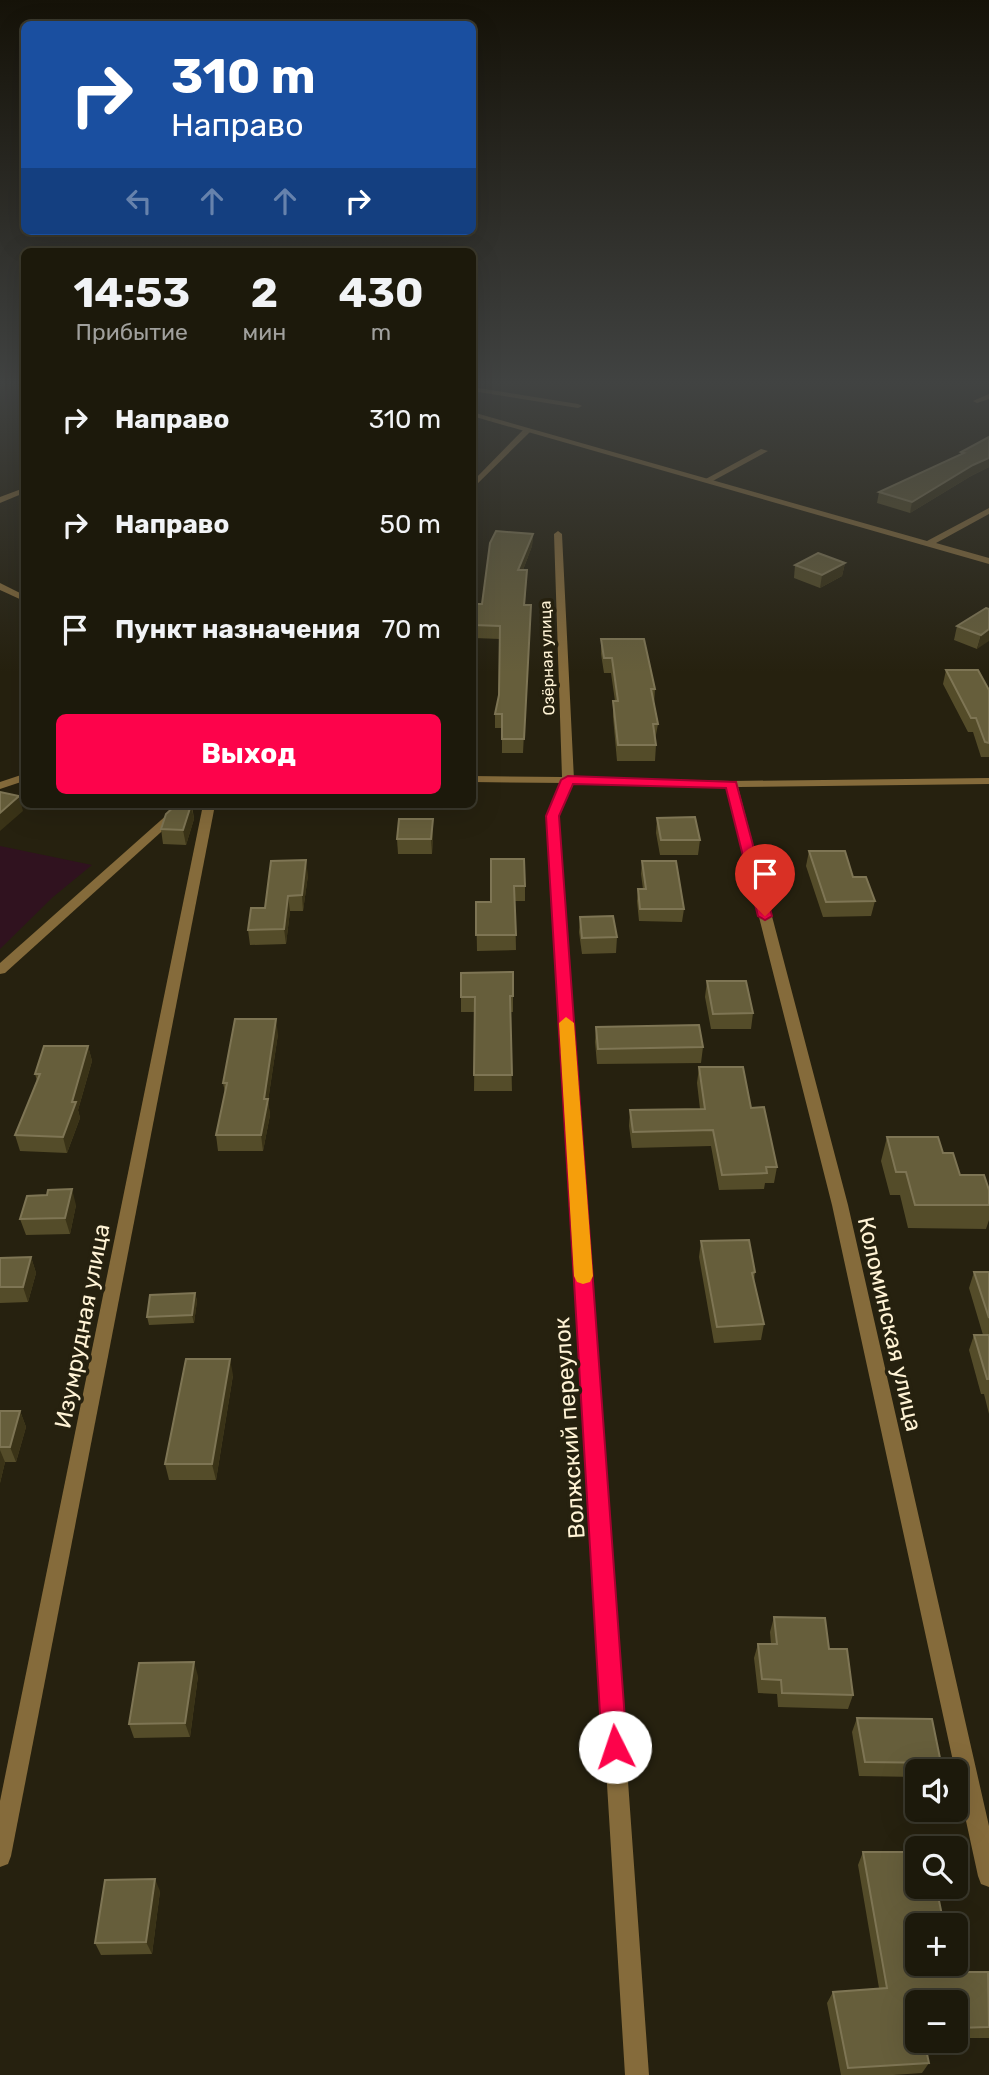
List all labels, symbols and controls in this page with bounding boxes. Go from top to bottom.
text: 310 m [171,47,316,105]
icon: right [56,49,147,140]
text: Направо [171,106,304,144]
icon: left [120,182,158,220]
icon: ahead [193,182,231,220]
icon: ahead [266,182,304,220]
icon: right [339,182,377,220]
text: 14:53 [73,268,190,318]
text: 2 [251,268,278,318]
text: 430 [339,268,424,318]
text: Прибытие [76,318,188,346]
text: мин [242,318,286,346]
text: m [371,318,391,346]
icon: right [56,401,94,439]
text: Направо [115,404,229,435]
text: 310 m [369,404,441,435]
icon: right [56,506,94,544]
text: Направо [115,509,229,540]
text: 50 m [380,509,441,540]
street label: Озёрная улица [536,600,558,716]
icon: arrive [56,611,94,649]
text: Пункт назначения [115,614,360,645]
text: 70 m [382,614,441,645]
button: Выход [56,714,441,794]
pin [735,844,795,916]
icon: arrive [746,855,784,893]
street label: Коломинская улица [852,1214,928,1434]
street label: Изумрудная улица [48,1221,116,1431]
street label: Волжский переулок [547,1316,591,1540]
position arrow [578,1710,652,1784]
map controls [905,1759,968,2053]
button: sound [905,1759,968,1822]
button: search [905,1836,968,1899]
button: + [905,1913,968,1976]
button: − [905,1990,968,2053]

